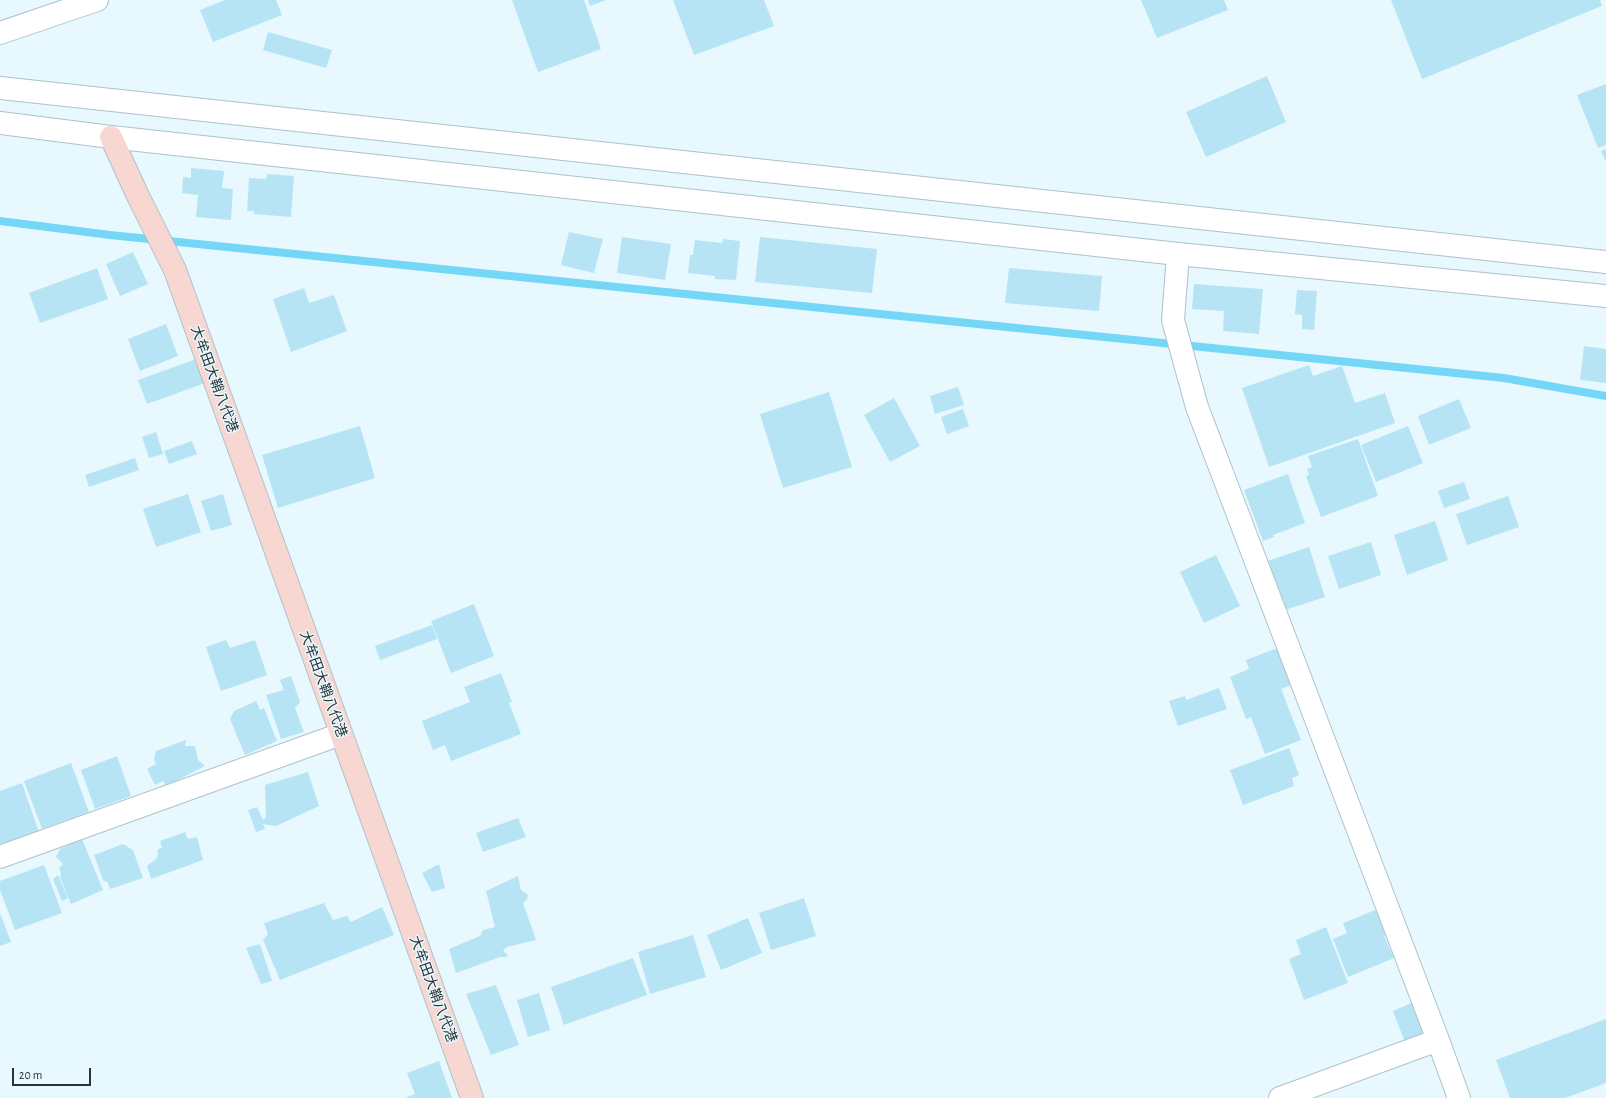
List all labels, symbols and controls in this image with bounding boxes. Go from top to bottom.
street label: 大牟田大鞘八代港 [187,324,241,434]
street label: 大牟田大鞘八代港 [296,629,350,739]
street label: 大牟田大鞘八代港 [406,934,460,1044]
scale bar [14,1060,93,1086]
text: 20 m [19,1069,42,1081]

